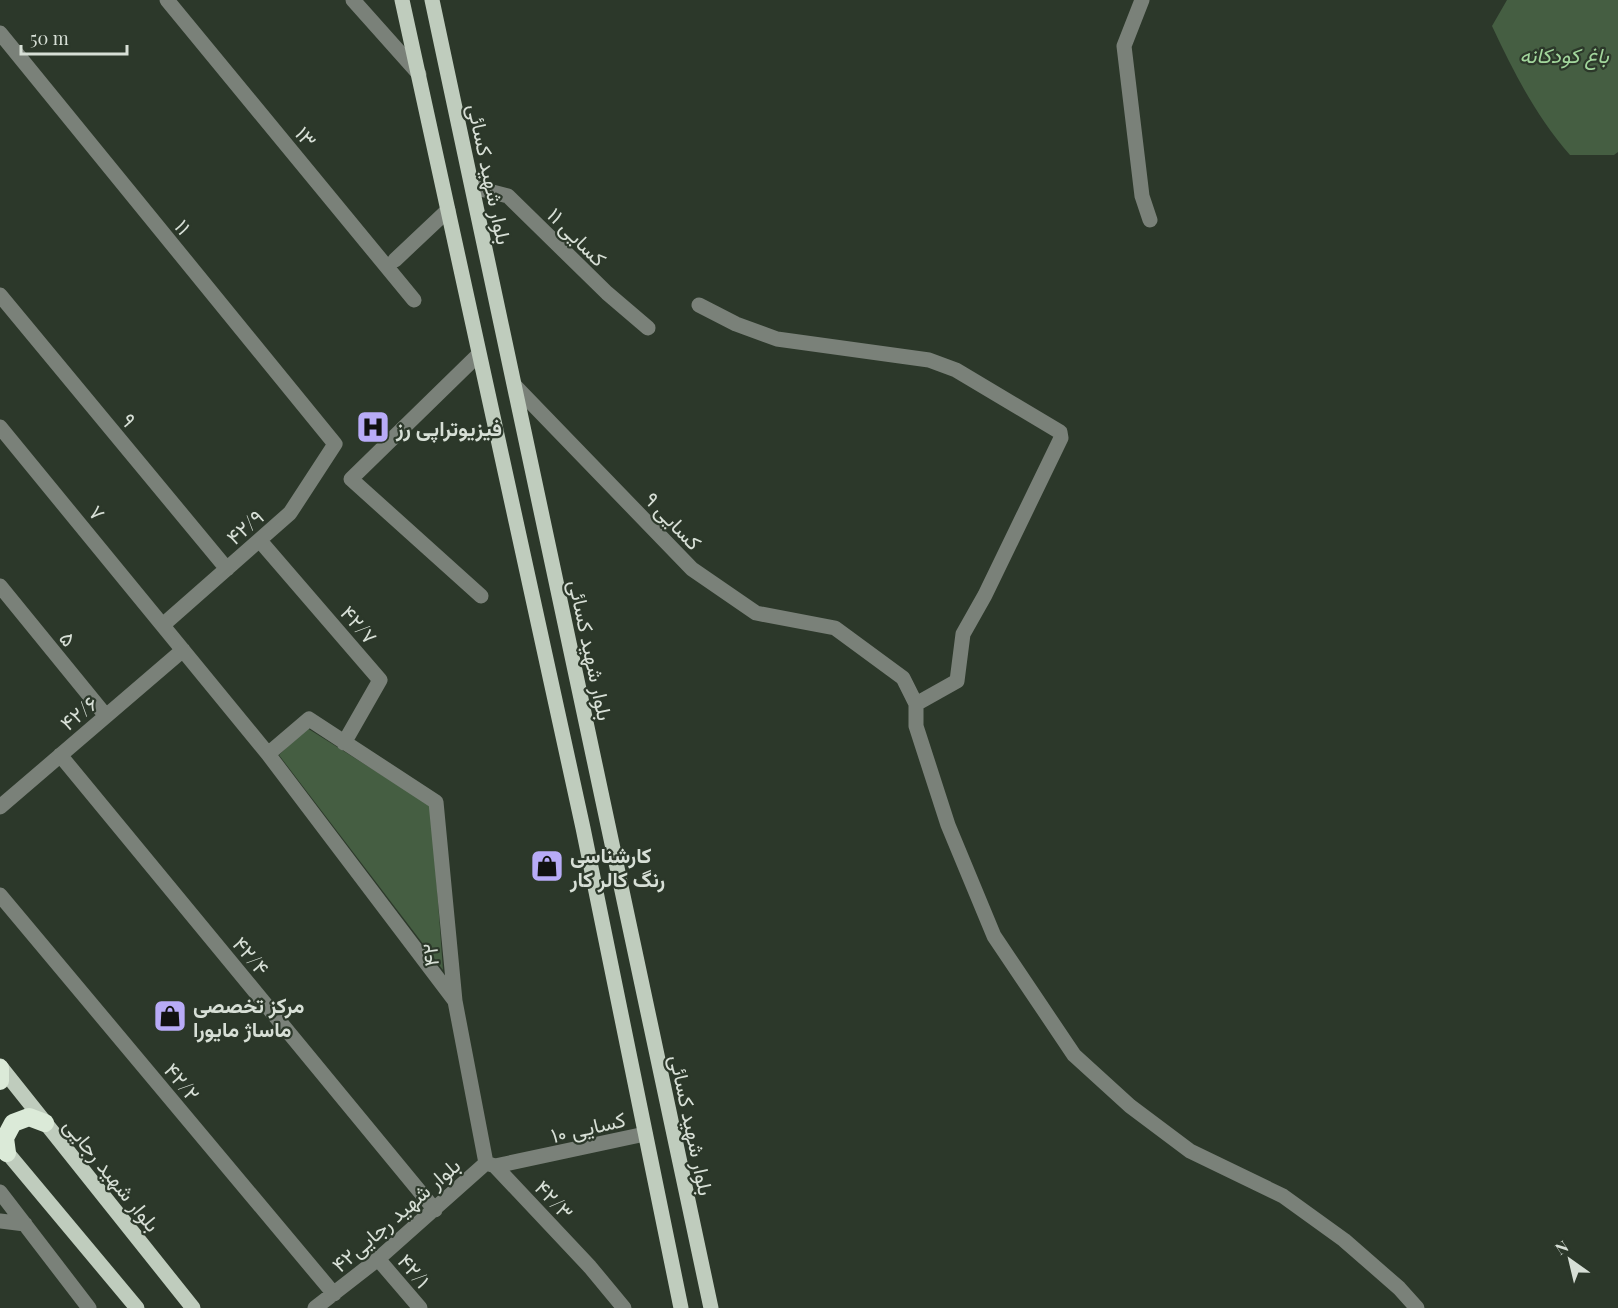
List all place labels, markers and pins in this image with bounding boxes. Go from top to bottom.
hospital icon: فیزیوتراپی رز [355,409,391,445]
place label: فیزیوتراپی رز [395,413,502,443]
place label: کارشناسی رنگ کالر کار [569,840,665,893]
shop icon: کارشناسی رنگ کالر کار [529,848,565,884]
place label: مرکز تخصصی ماساژ مایورا [193,990,304,1043]
shop icon: مرکز تخصصی ماساژ مایورا [152,998,188,1034]

